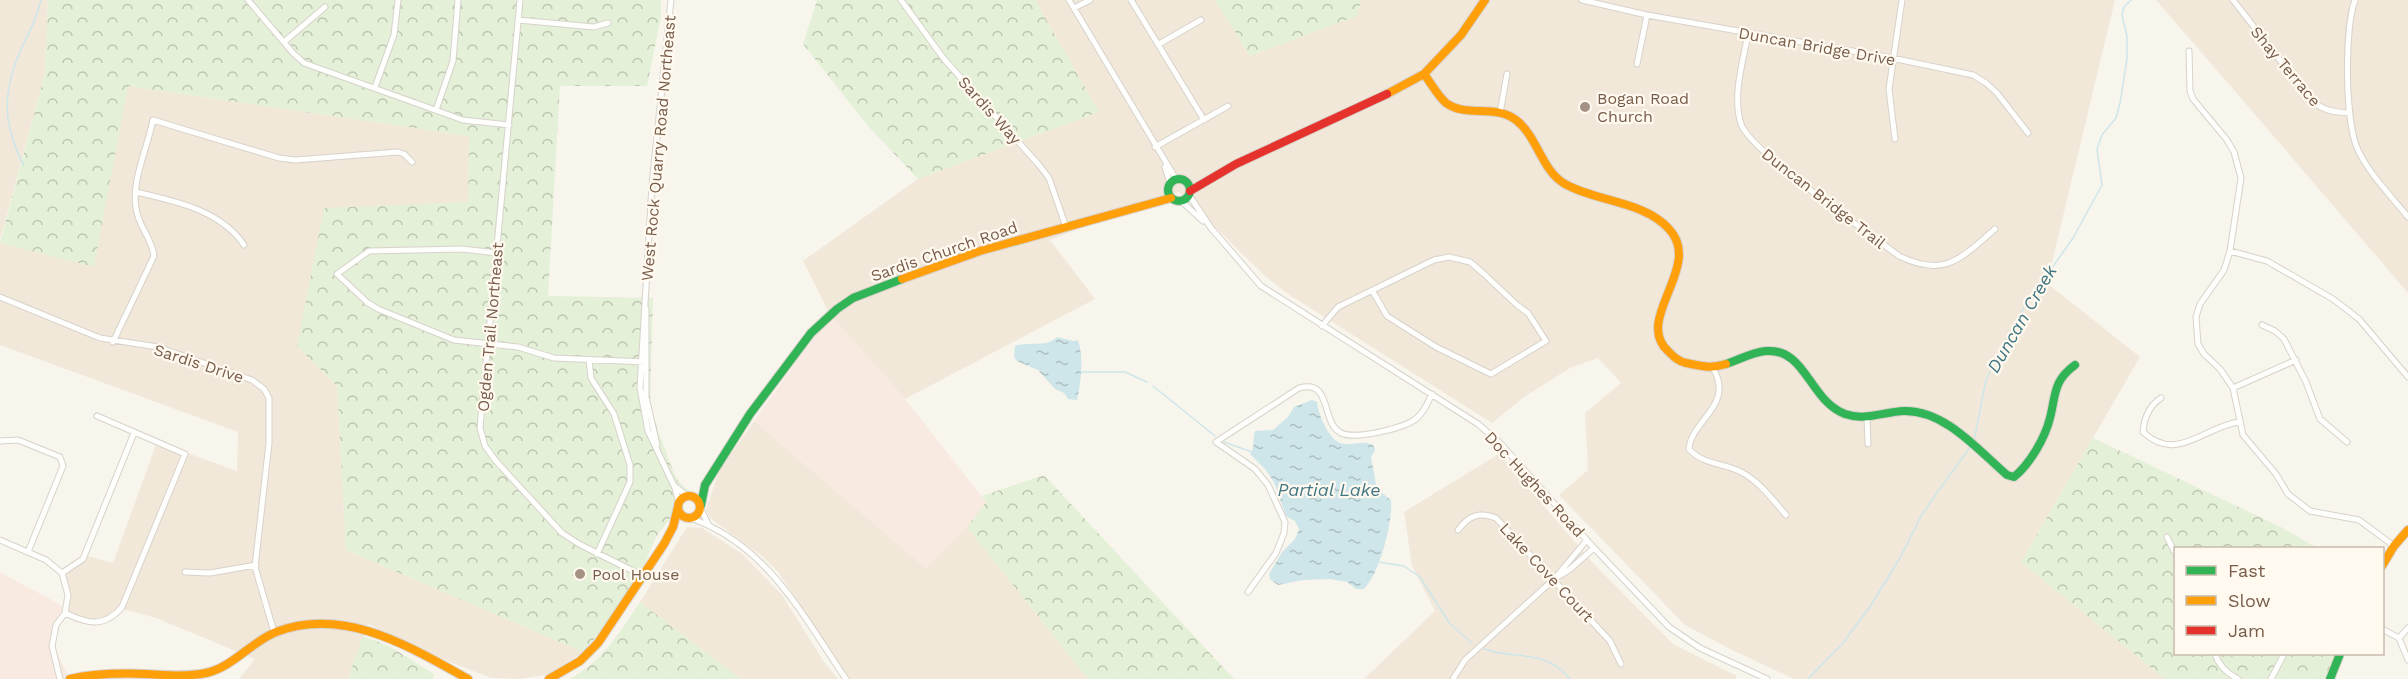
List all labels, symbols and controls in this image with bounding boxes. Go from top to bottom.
street label: West Rock Quarry Road Northeast [637,14,680,282]
street label: Shay Terrace [2247,22,2325,110]
street label: Duncan Bridge Drive [1737,23,1897,70]
street label: Sardis Way [954,72,1026,149]
place label: Bogan Road Church [1597,89,1689,126]
marker: Bogan Road Church [1578,100,1592,114]
street label: Duncan Bridge Trail [1758,144,1889,253]
street label: Sardis Church Road [868,217,1020,286]
street label: Ogden Trail Northeast [474,241,507,413]
water label: Duncan Creek [1982,260,2061,376]
street label: Sardis Drive [151,340,246,387]
street label: Doc Hughes Road [1481,428,1589,541]
water label: Partial Lake [1277,479,1381,500]
street label: Lake Cove Court [1496,519,1598,626]
legend [2174,547,2384,655]
text: Fast [2228,560,2266,581]
place label: Pool House [592,565,679,584]
marker: Pool House [573,567,587,581]
text: Slow [2228,590,2271,611]
text: Jam [2228,620,2265,641]

